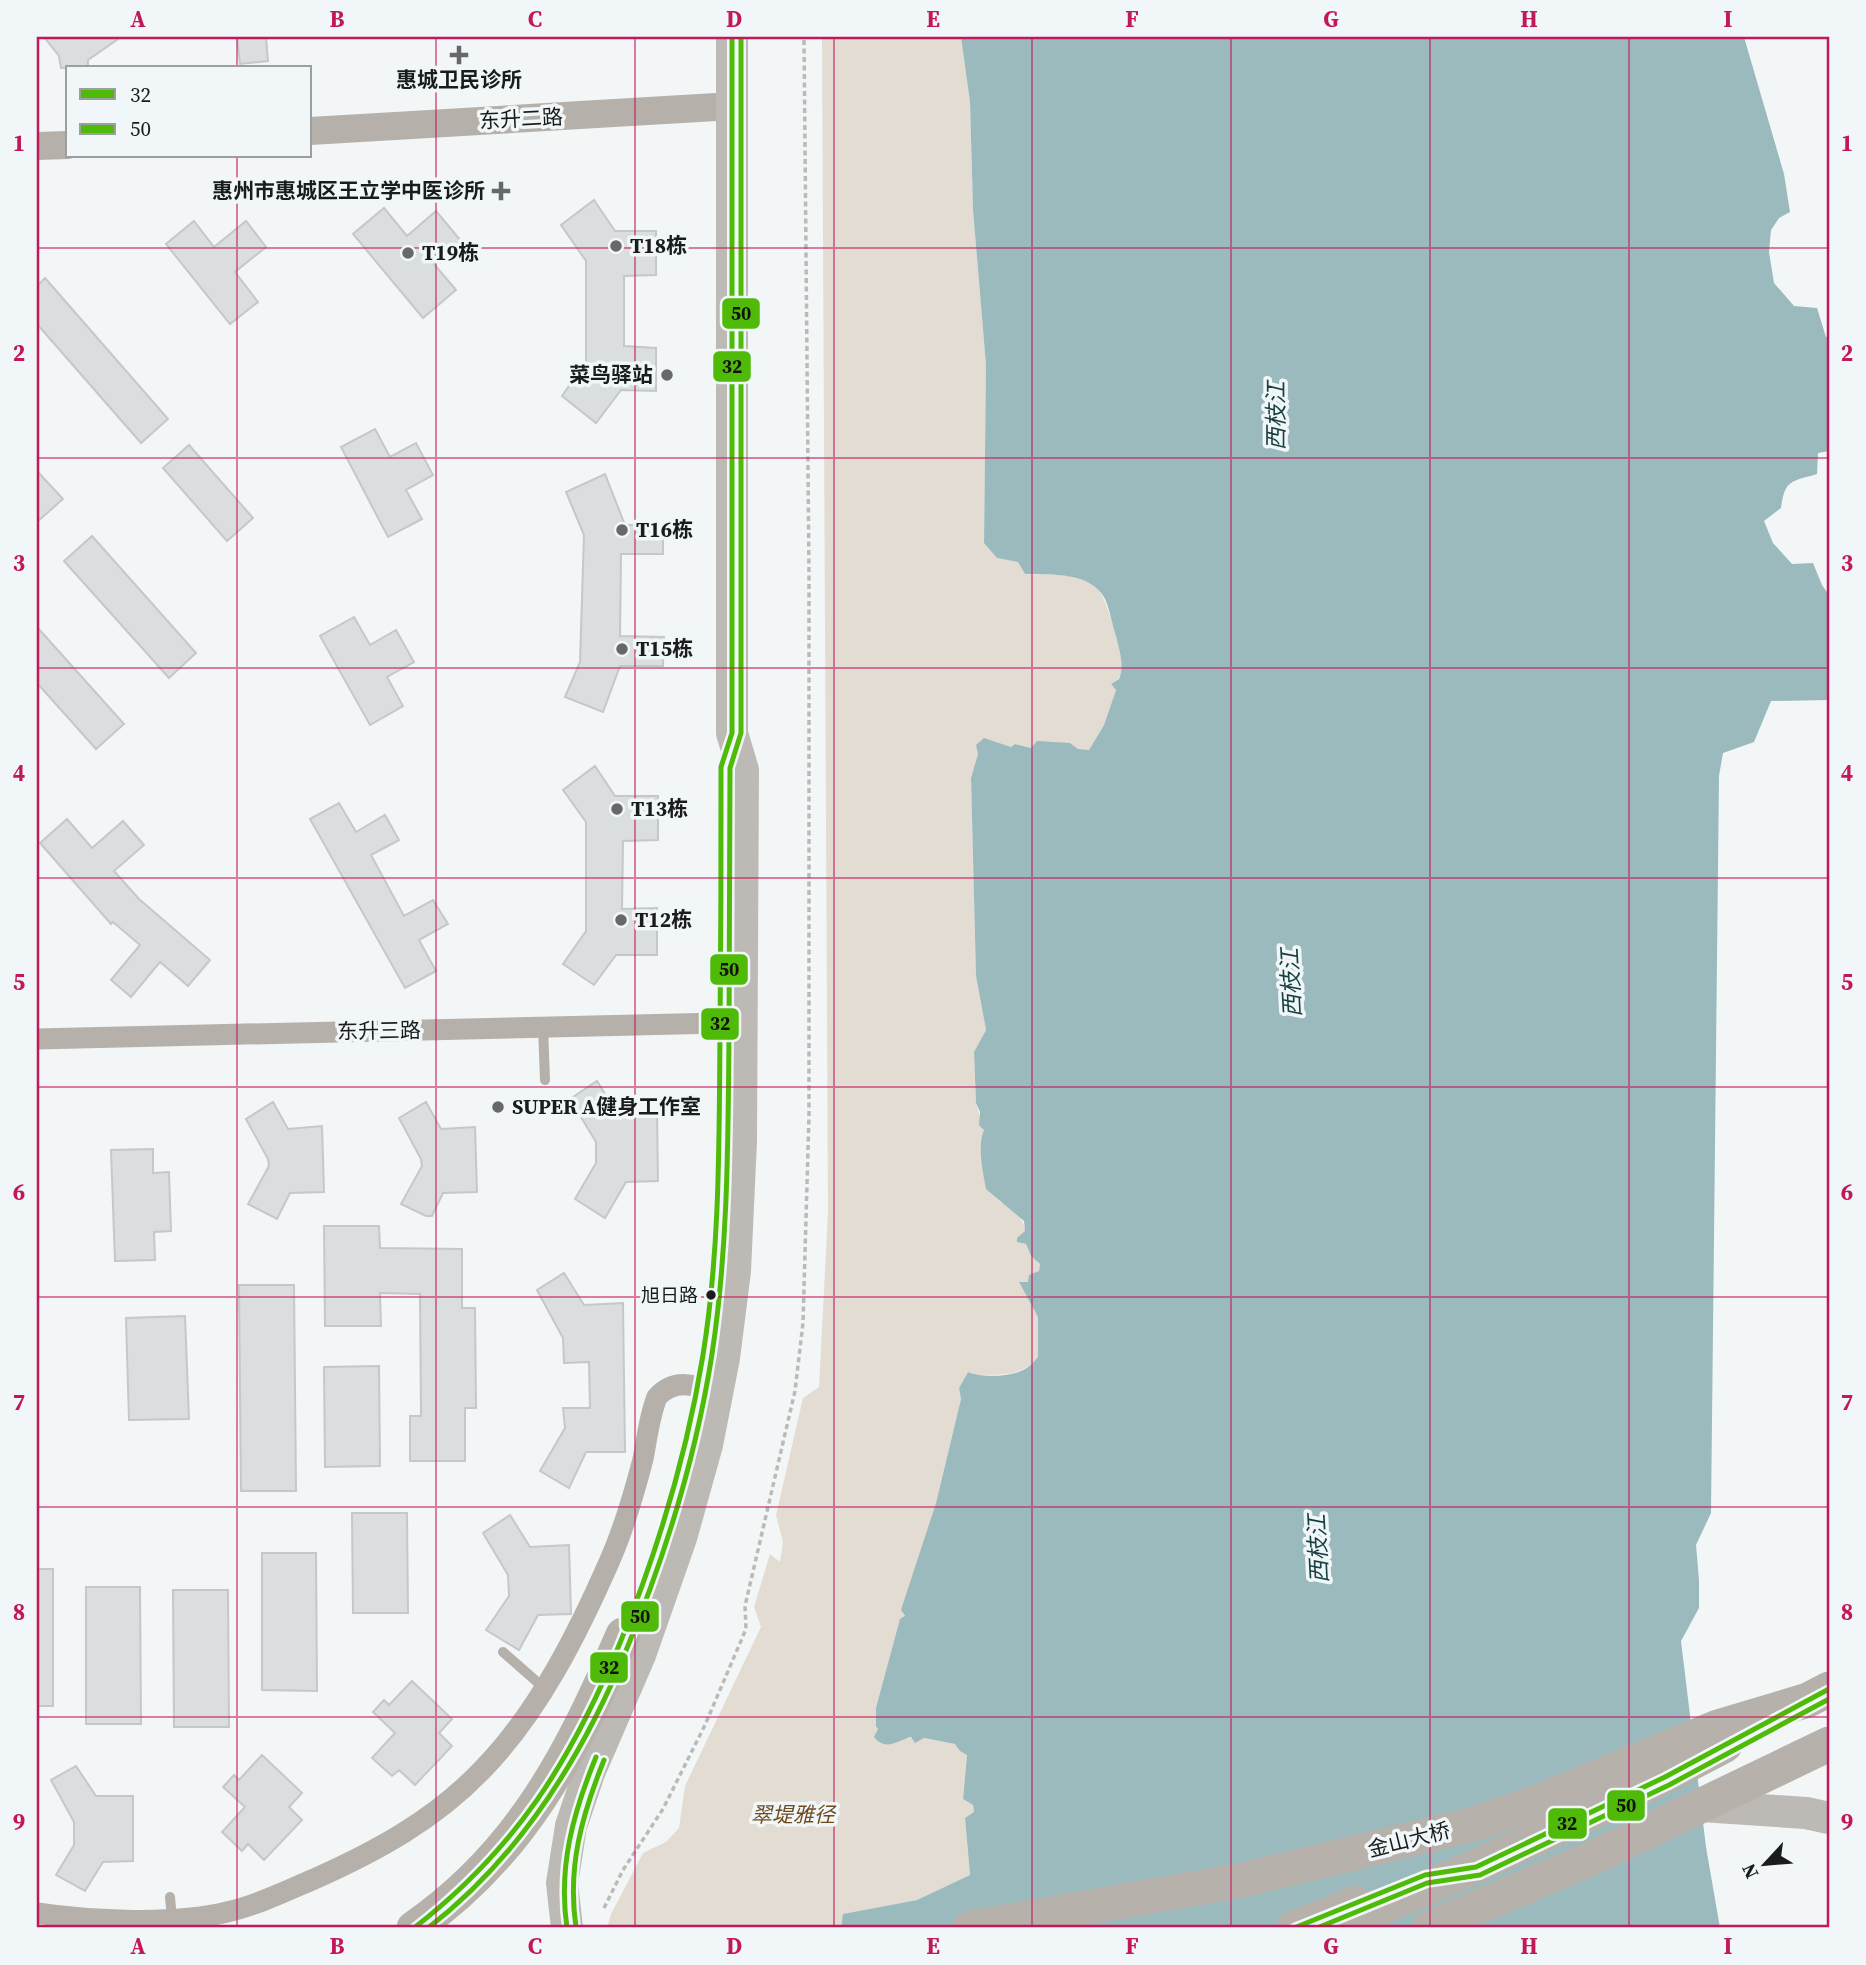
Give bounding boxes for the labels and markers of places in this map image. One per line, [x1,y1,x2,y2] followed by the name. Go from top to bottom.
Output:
[449,45,469,65] marker: 惠城卫民诊所
[396,65,522,94] place label: 惠城卫民诊所
[212,176,485,205] place label: 惠州市惠城区王立学中医诊所
[491,181,511,201] marker: 惠州市惠城区王立学中医诊所
[630,231,687,260] place label: T18栋
[422,238,479,267] place label: T19栋
[608,238,624,254] marker: T18栋
[400,245,416,261] marker: T19栋
[569,360,653,389] place label: 菜鸟驿站
[659,367,675,383] marker: 菜鸟驿站
[636,515,693,544] place label: T16栋
[614,522,630,538] marker: T16栋
[636,634,693,663] place label: T15栋
[614,641,630,657] marker: T15栋
[631,794,688,823] place label: T13栋
[609,801,625,817] marker: T13栋
[635,905,692,934] place label: T12栋
[613,912,629,928] marker: T12栋
[512,1092,701,1121] place label: SUPER A健身工作室
[490,1099,506,1115] marker: SUPER A健身工作室
[641,1282,698,1308] place label: 旭日路
[704,1288,718,1302] marker: 旭日路

